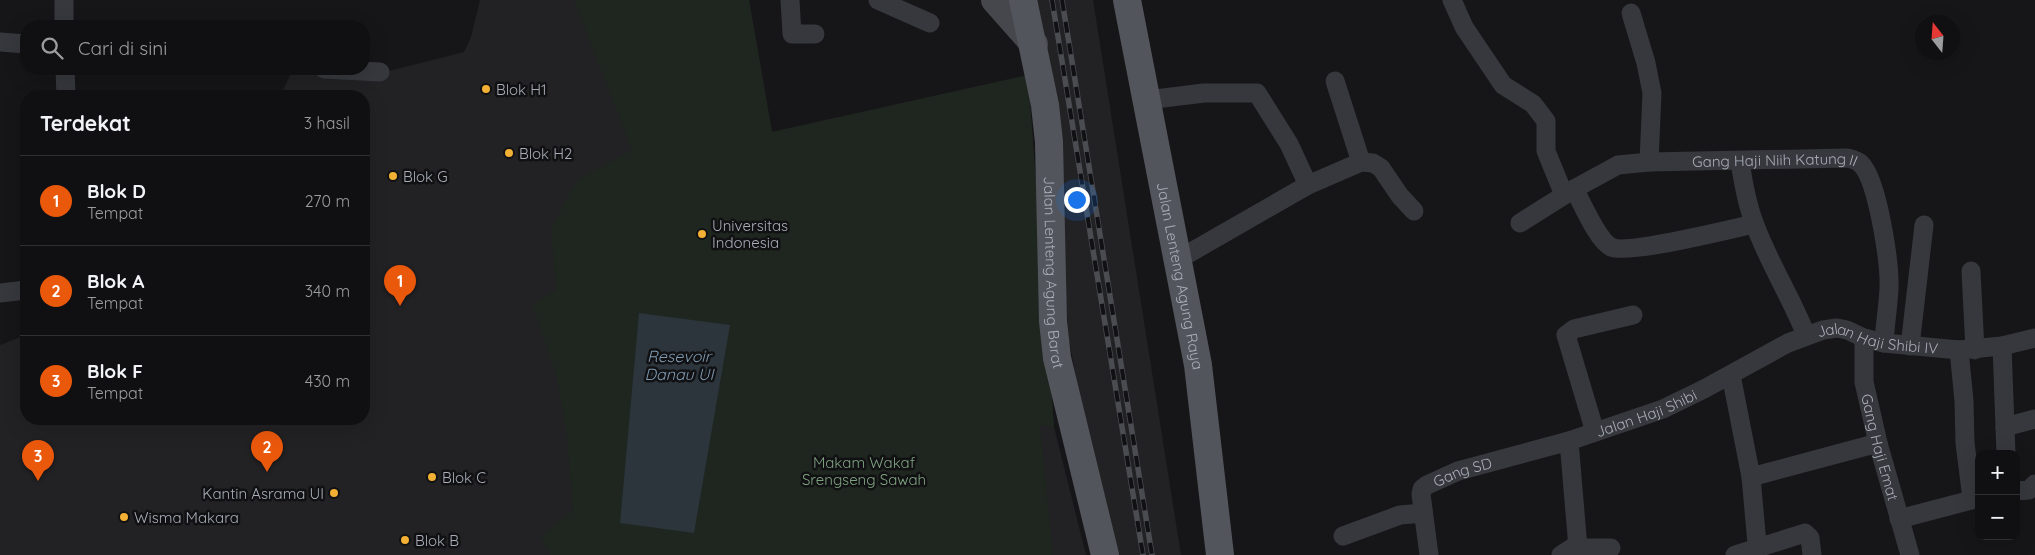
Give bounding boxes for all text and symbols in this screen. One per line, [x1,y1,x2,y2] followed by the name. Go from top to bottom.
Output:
[1915,15,1960,60] north arrow
[20,20,370,75] search box
[38,34,66,62] icon: search
[78,36,167,60] text: Cari di sini
[496,80,547,99] place label: Blok H1
[480,83,492,95] marker: Blok H1
[40,110,131,136] text: Terdekat
[304,113,350,133] text: 3 hasil
[519,144,572,163] place label: Blok H2
[503,147,515,159] marker: Blok H2
[1692,149,1861,171] street label: Gang Haji Niih Katung II
[403,167,448,186] place label: Blok G
[387,170,399,182] marker: Blok G
[1040,176,1069,370] street label: Jalan Lenteng Agung Barat
[87,179,146,203] text: Blok D
[1153,181,1208,371] street label: Jalan Lenteng Agung Raya
[1064,187,1090,213] your location
[53,191,59,211] text: 1
[305,191,350,211] text: 270 m
[87,203,143,223] text: Tempat
[712,216,788,252] place label: Universitas Indonesia
[696,228,708,240] marker: Universitas Indonesia
[384,265,416,306] pin: 1
[87,269,144,293] text: Blok A
[51,281,61,301] text: 2
[305,281,350,301] text: 340 m
[87,293,143,313] text: Tempat
[1814,319,1939,358] street label: Jalan Haji Shibi IV
[645,346,715,384] water label: Resevoir Danau UI
[87,359,143,383] text: Blok F
[52,371,60,391] text: 3
[305,371,350,391] text: 430 m
[87,383,143,403] text: Tempat
[1593,385,1700,441] street label: Jalan Haji Shibi
[1857,392,1903,503] street label: Gang Haji Emat
[251,431,283,472] pin: 2
[22,440,54,481] pin: 3
[1975,450,2020,540] map controls
[1975,450,2020,495] button: +
[802,453,926,489] park label: Makam Wakaf Srengseng Sawah
[1430,453,1494,491] street label: Gang SD
[442,468,486,487] place label: Blok C
[426,471,438,483] marker: Blok C
[202,484,324,503] place label: Kantin Asrama UI
[328,487,340,499] marker: Kantin Asrama UI
[1975,495,2020,540] button: −
[134,508,239,527] place label: Wisma Makara
[118,511,130,523] marker: Wisma Makara
[415,531,459,550] place label: Blok B
[399,534,411,546] marker: Blok B

